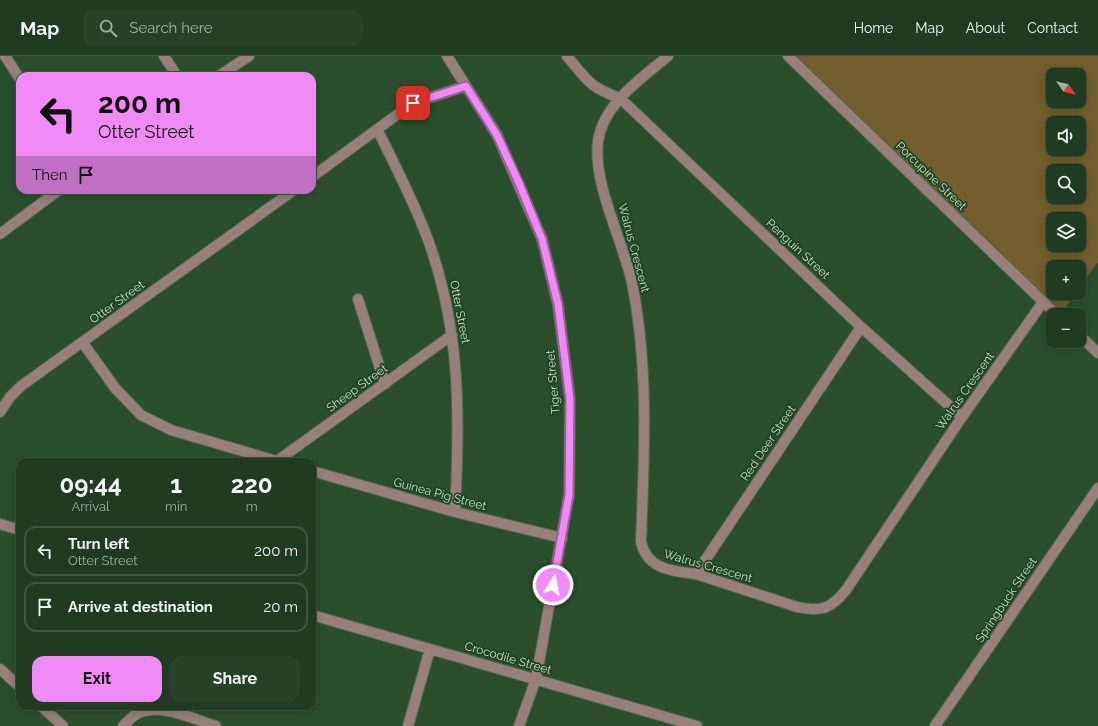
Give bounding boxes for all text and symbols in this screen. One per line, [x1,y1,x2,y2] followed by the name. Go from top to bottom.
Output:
[83,10,363,46] search box
[20,17,59,39] text: Map
[97,17,119,39] icon: search
[129,19,213,37] text: Search here
[854,20,893,36] text: Home
[915,20,944,36] text: Map
[966,20,1005,36] text: About
[1027,20,1078,36] text: Contact
[1046,68,1086,108] north arrow
[1046,68,1086,348] map controls
[396,86,430,120] pin
[98,87,181,120] text: 200 m
[32,88,84,140] icon: left
[402,92,424,114] icon: arrive
[1046,116,1086,156] button: sound
[98,121,194,142] text: Otter Street
[893,139,969,213] street label: Porcupine Street
[75,164,97,186] icon: arrive
[1046,164,1086,204] button: search
[32,166,67,184] text: Then
[615,202,653,294] street label: Walrus Crescent
[1046,212,1086,252] button: layers
[763,216,833,282] street label: Penguin Street
[1046,260,1086,300] button: +
[87,277,147,327] street label: Otter Street
[447,279,473,345] street label: Otter Street
[1046,308,1086,348] button: −
[543,349,563,415] street label: Tiger Street
[933,349,997,433] street label: Walrus Crescent
[324,361,390,415] street label: Sheep Street
[738,403,798,483] street label: Red Deer Street
[59,470,122,499] text: 09:44
[170,470,182,499] text: 1
[231,470,273,499] text: 220
[392,475,488,513] street label: Guinea Pig Street
[71,499,110,514] text: Arrival
[165,499,187,514] text: min
[246,499,258,514] text: m
[68,535,129,553] text: Turn left
[34,540,56,562] icon: left
[254,542,298,560] text: 200 m
[662,547,754,585] street label: Walrus Crescent
[68,553,138,568] text: Otter Street
[972,555,1040,645] street label: Springbuck Street
[532,564,574,606] position arrow
[34,596,56,618] icon: arrive
[68,598,213,616] text: Arrive at destination
[263,598,298,616] text: 20 m
[463,639,553,677] street label: Crocodile Street
[32,656,162,702] button: Exit
[170,656,300,702] button: Share

